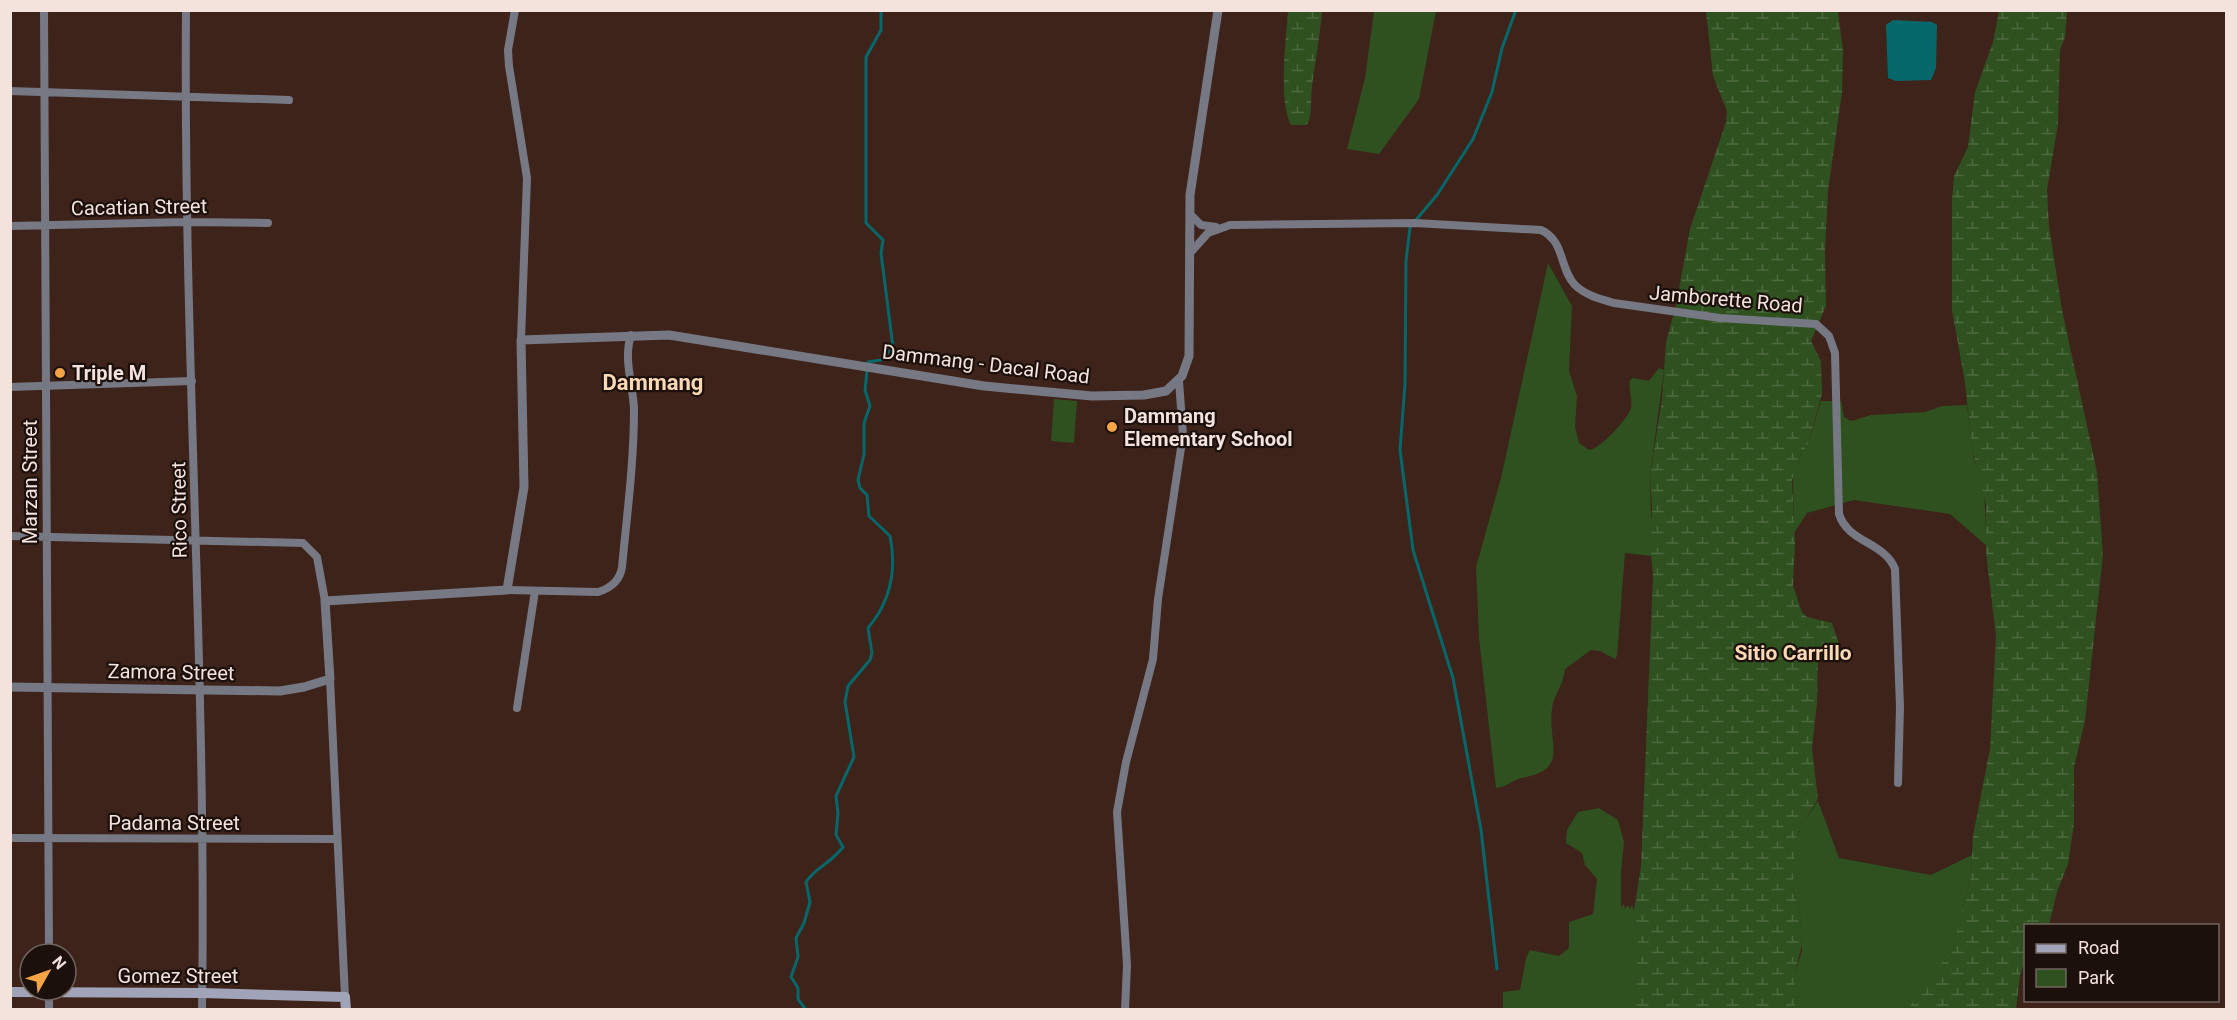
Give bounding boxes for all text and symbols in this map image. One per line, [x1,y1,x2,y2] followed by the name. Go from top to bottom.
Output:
[71,194,207,220] street label: Cacatian Street
[1648,280,1804,318] street label: Jamborette Road
[881,339,1091,389] street label: Dammang - Dacal Road
[72,361,146,385] place label: Triple M
[53,366,67,380] marker: Triple M
[603,370,703,395] district label: Dammang
[1124,404,1293,451] place label: Dammang Elementary School
[18,420,42,544] street label: Marzan Street
[1105,420,1119,434] marker: Dammang Elementary School
[166,461,192,559] street label: Rico Street
[1734,641,1852,665] district label: Sitio Carrillo
[107,659,235,685] street label: Zamora Street
[108,811,240,835] street label: Padama Street
[2024,924,2219,1002] legend
[2078,937,2119,958] text: Road
[18,942,78,1002] north arrow
[48,952,70,973] text: N
[118,964,238,988] street label: Gomez Street
[2078,967,2115,988] text: Park

